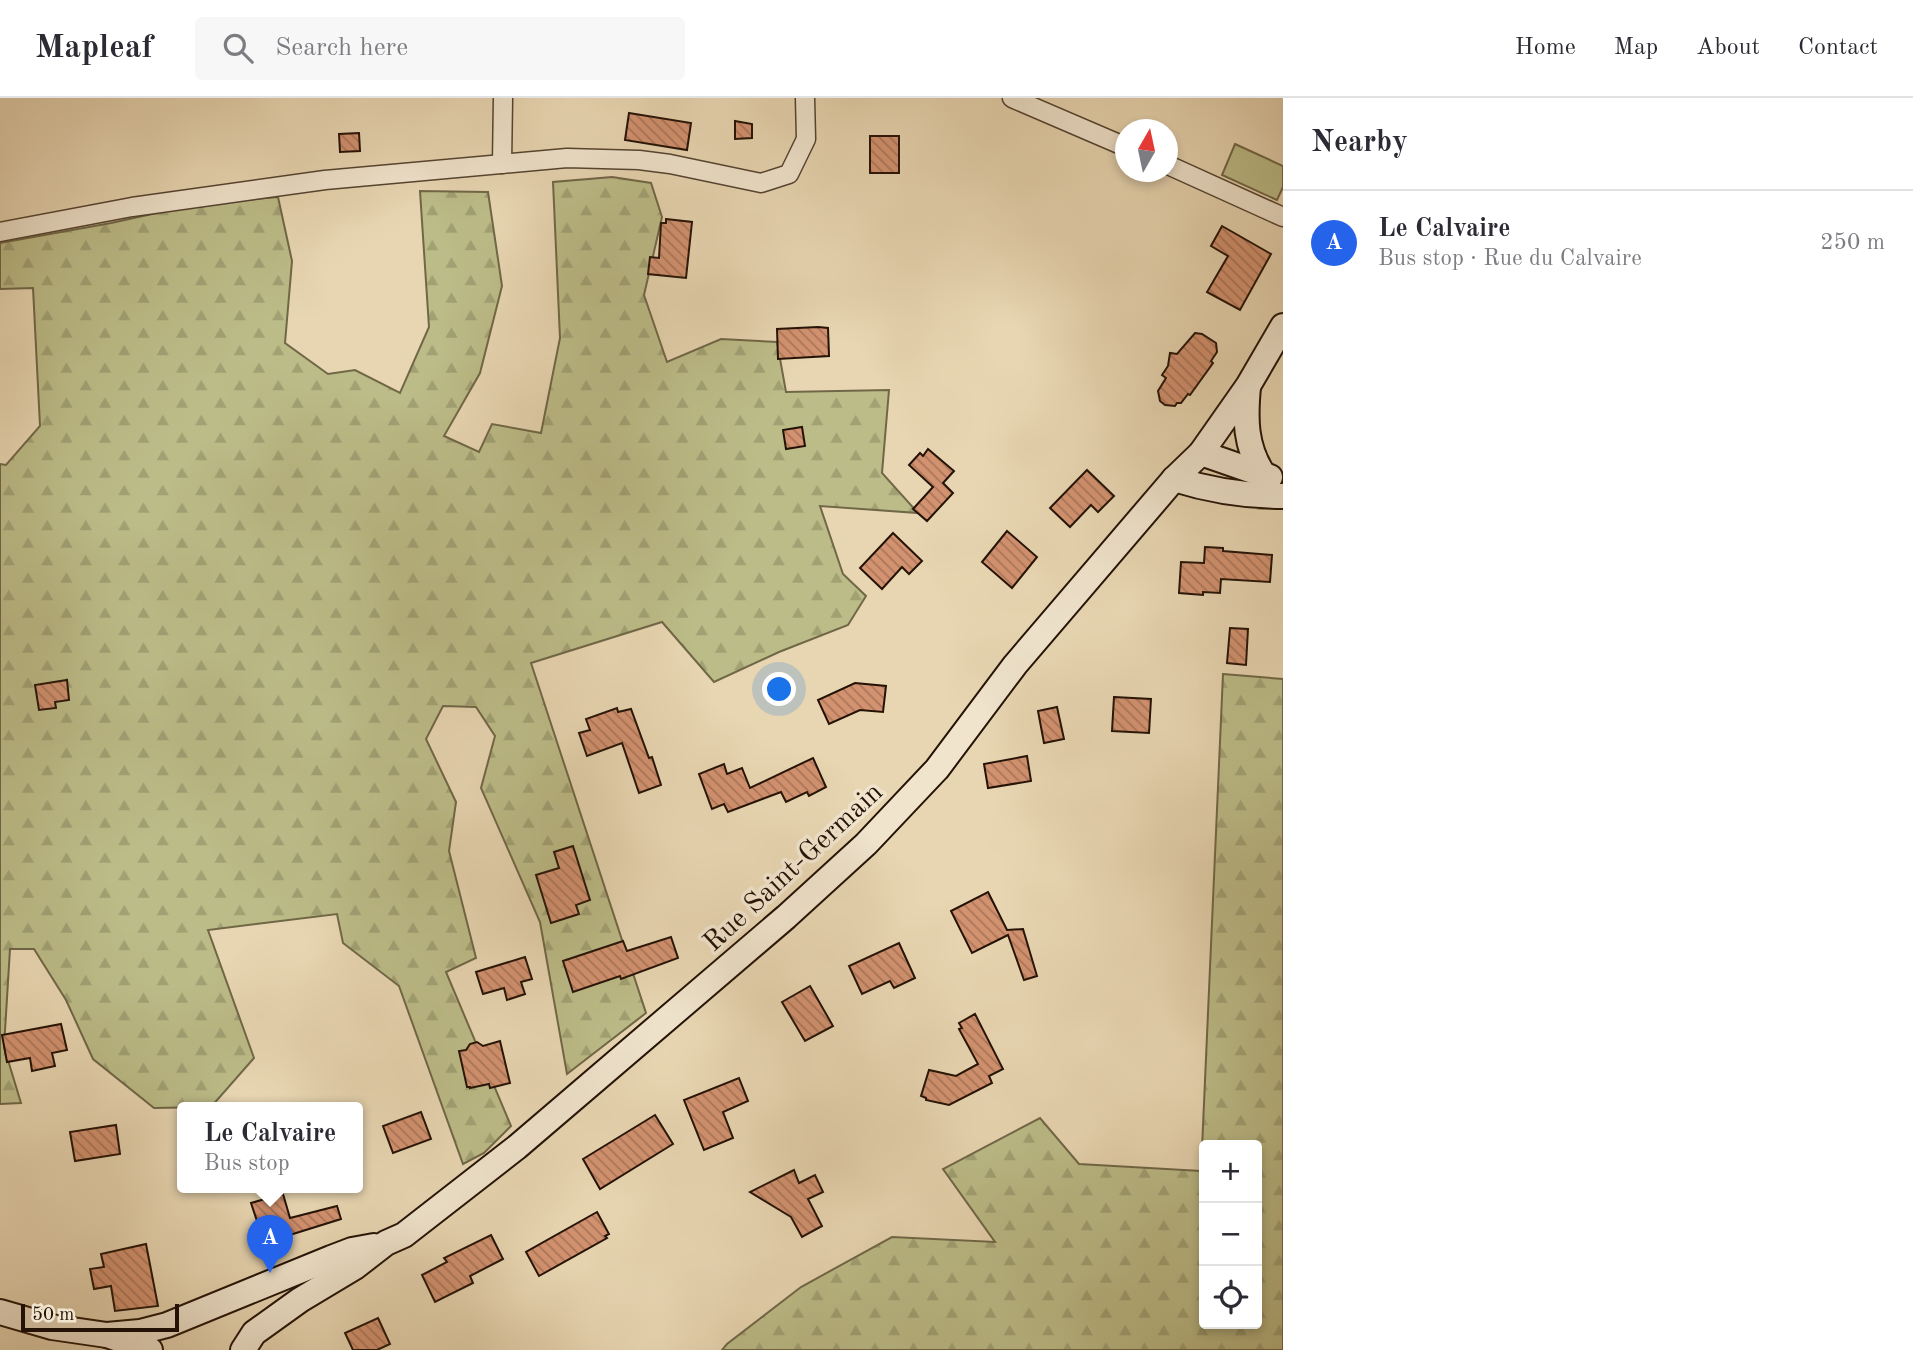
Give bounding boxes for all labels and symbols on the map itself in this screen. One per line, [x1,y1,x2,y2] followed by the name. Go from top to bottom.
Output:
[1115,119,1178,182] north arrow
[762,672,796,706] your location
[699,778,889,958] street label: Rue Saint-Germain
[247,1215,293,1273] pin: A
[21,1301,178,1333] scale bar

